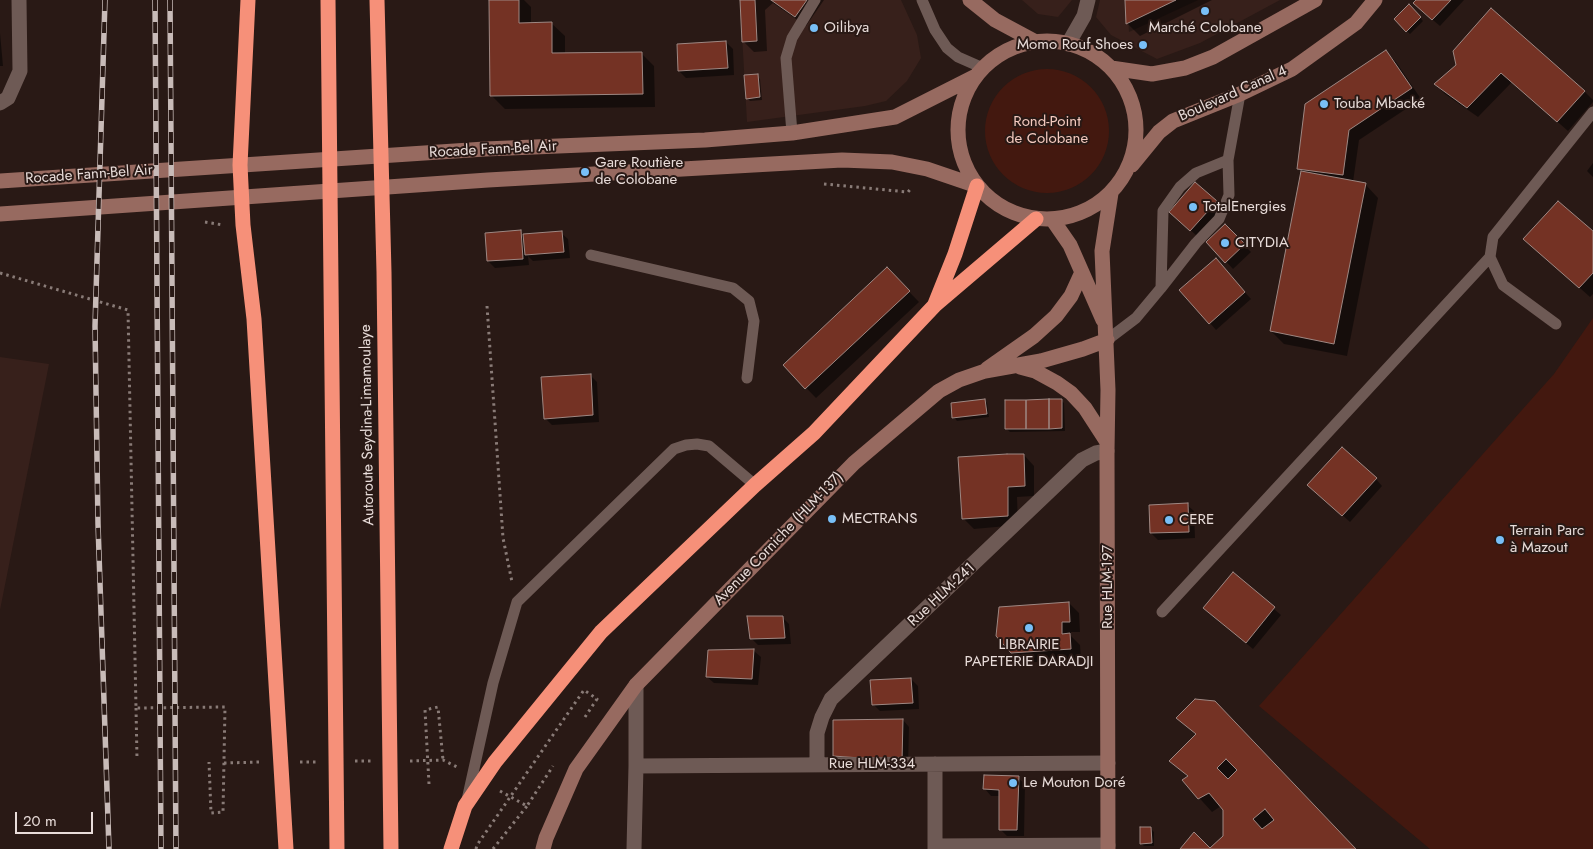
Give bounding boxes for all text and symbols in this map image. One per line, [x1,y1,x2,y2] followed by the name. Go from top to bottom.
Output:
[1199,5,1211,17] marker: Marché Colobane
[824,19,869,37] place label: Oilibya
[1148,19,1262,37] place label: Marché Colobane
[808,22,820,34] marker: Oilibya
[1017,36,1133,54] place label: Momo Rouf Shoes
[1137,39,1149,51] marker: Momo Rouf Shoes
[1176,62,1290,126] street label: Boulevard Canal 4
[1334,95,1425,113] place label: Touba Mbacké
[1318,98,1330,110] marker: Touba Mbacké
[1006,113,1088,148] park label: Rond-Point de Colobane
[429,138,557,162] street label: Rocade Fann-Bel Air
[595,154,683,189] place label: Gare Routière de Colobane
[25,162,153,188] street label: Rocade Fann-Bel Air
[579,166,591,178] marker: Gare Routière de Colobane
[1203,198,1286,216] place label: TotalEnergies
[1187,201,1199,213] marker: TotalEnergies
[1235,234,1289,252] place label: CITYDIA
[1219,237,1231,249] marker: CITYDIA
[357,324,379,526] street label: Autoroute Seydina-Limamoulaye
[711,469,847,609] street label: Avenue Corniche (HLM-137)
[842,510,917,528] place label: MECTRANS
[1179,511,1214,529] place label: CERE
[826,513,838,525] marker: MECTRANS
[1163,514,1175,526] marker: CERE
[1510,522,1584,557] place label: Terrain Parc à Mazout
[1494,534,1506,546] marker: Terrain Parc à Mazout
[1099,545,1117,629] street label: Rue HLM-197
[905,559,979,631] street label: Rue HLM-241
[1023,622,1035,634] marker: LIBRAIRIE PAPETERIE DARADJI
[964,636,1094,671] place label: LIBRAIRIE PAPETERIE DARADJI
[829,755,915,773] street label: Rue HLM-334
[1023,774,1125,792] place label: Le Mouton Doré
[1007,777,1019,789] marker: Le Mouton Doré
[18,802,95,834] scale bar
[23,810,57,832] text: 20 m

